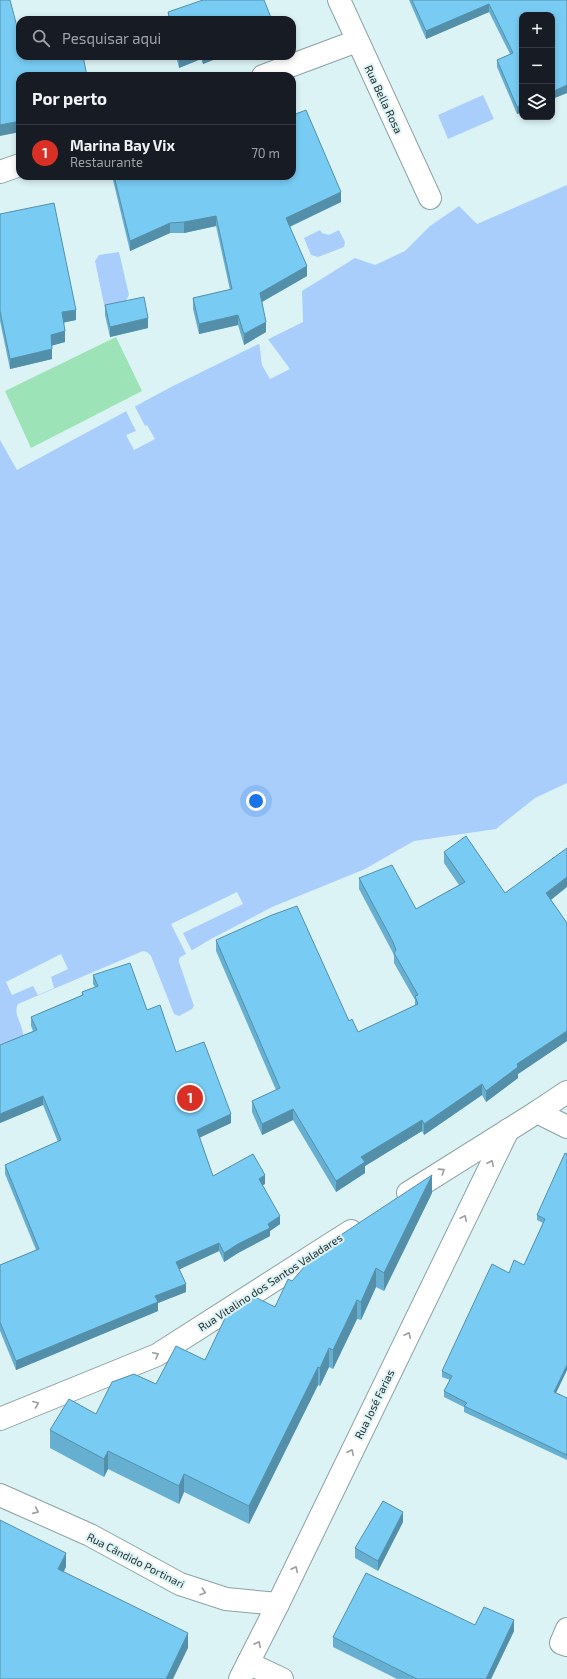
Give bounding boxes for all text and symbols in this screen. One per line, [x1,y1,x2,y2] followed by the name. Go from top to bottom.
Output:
[519,12,555,120] map controls
[519,12,555,48] button: +
[16,16,296,60] search box
[30,27,52,49] icon: search
[62,29,161,47] text: Pesquisar aqui
[519,48,555,84] button: −
[362,63,406,135] street label: Rua Bella Rosa
[519,84,555,120] button: layers
[32,88,107,108] text: Por perto
[70,136,175,154] text: Marina Bay Vix
[42,145,48,161] text: 1
[251,145,280,161] text: 70 m
[70,154,143,170] text: Restaurante
[246,791,266,811] your location
[177,1083,203,1113] pin: 1
[486,1160,494,1168] one-way arrow
[438,1169,445,1176] one-way arrow
[459,1214,467,1222] one-way arrow
[195,1230,345,1334] street label: Rua Vitalino dos Santos Valadares
[403,1332,411,1339] one-way arrow
[152,1352,159,1359] one-way arrow
[352,1367,397,1441] street label: Rua José Farias
[33,1401,40,1409] one-way arrow
[346,1449,354,1456] one-way arrow
[31,1506,39,1514] one-way arrow
[85,1530,187,1590] street label: Rua Cândido Portinari
[290,1566,298,1573] one-way arrow
[199,1587,206,1595] one-way arrow
[253,1641,261,1649] one-way arrow

